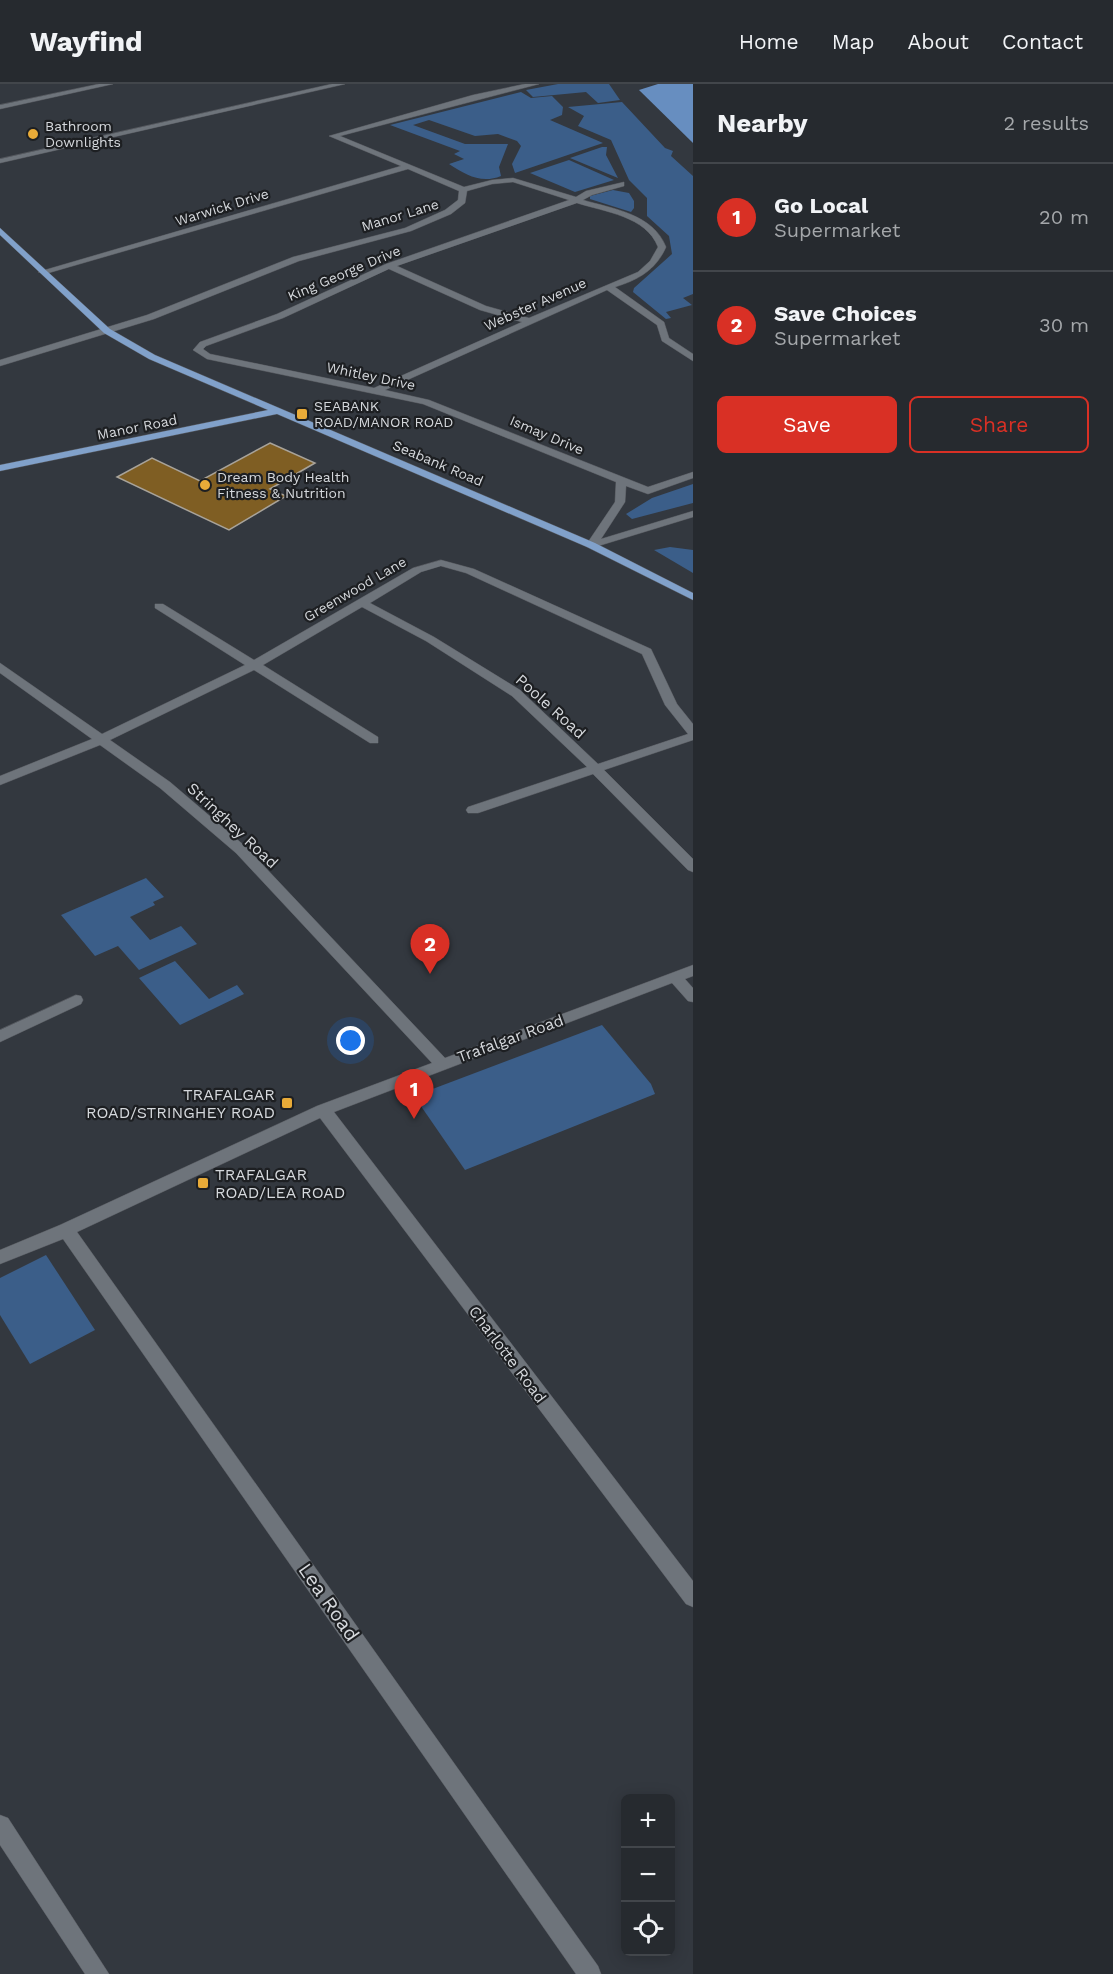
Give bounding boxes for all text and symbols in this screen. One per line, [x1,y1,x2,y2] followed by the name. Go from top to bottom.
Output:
[30,25,143,58] text: Wayfind
[739,29,799,54] text: Home
[832,29,875,54] text: Map
[908,29,969,54] text: About
[1002,29,1083,54] text: Contact
[717,108,808,138] text: Nearby
[1004,111,1089,135] text: 2 results
[45,118,121,150] place label: Bathroom Downlights
[26,127,40,141] marker: Bathroom Downlights
[173,185,271,229] street label: Warwick Drive
[774,193,868,218] text: Go Local
[359,196,441,234] street label: Manor Lane
[732,205,741,229] text: 1
[1039,205,1089,229] text: 20 m
[774,218,900,242] text: Supermarket
[285,242,403,304] street label: King George Drive
[481,274,589,334] street label: Webster Avenue
[774,301,917,326] text: Save Choices
[731,313,742,337] text: 2
[1039,313,1089,337] text: 30 m
[774,326,900,350] text: Supermarket
[325,359,417,393] street label: Whitley Drive
[717,396,897,453] button: Save
[909,396,1089,453] button: Share
[314,398,453,430] place label: SEABANK ROAD/MANOR ROAD
[295,407,309,421] marker: SEABANK ROAD/MANOR ROAD
[96,411,178,443] street label: Manor Road
[508,412,586,458] street label: Ismay Drive
[390,437,486,489] street label: Seabank Road
[217,469,349,501] place label: Dream Body Health Fitness & Nutrition
[198,478,212,492] marker: Dream Body Health Fitness & Nutrition
[301,553,409,625] street label: Greenwood Lane
[512,670,590,743] street label: Poole Road
[183,778,282,872] street label: Stringhey Road
[410,924,450,974] pin: 2
[454,1010,566,1067] street label: Trafalgar Road
[336,1026,365,1055] your location
[394,1070,434,1119] pin: 1
[86,1085,275,1122] place label: TRAFALGAR ROAD/STRINGHEY ROAD
[280,1096,294,1110] marker: TRAFALGAR ROAD/STRINGHEY ROAD
[215,1165,345,1202] place label: TRAFALGAR ROAD/LEA ROAD
[196,1176,210,1190] marker: TRAFALGAR ROAD/LEA ROAD
[465,1302,550,1407] street label: Charlotte Road
[293,1558,365,1646] street label: Lea Road
[621,1794,675,1956] map controls
[621,1794,675,1848] button: +
[621,1848,675,1902] button: −
[621,1902,675,1956] button: locate

